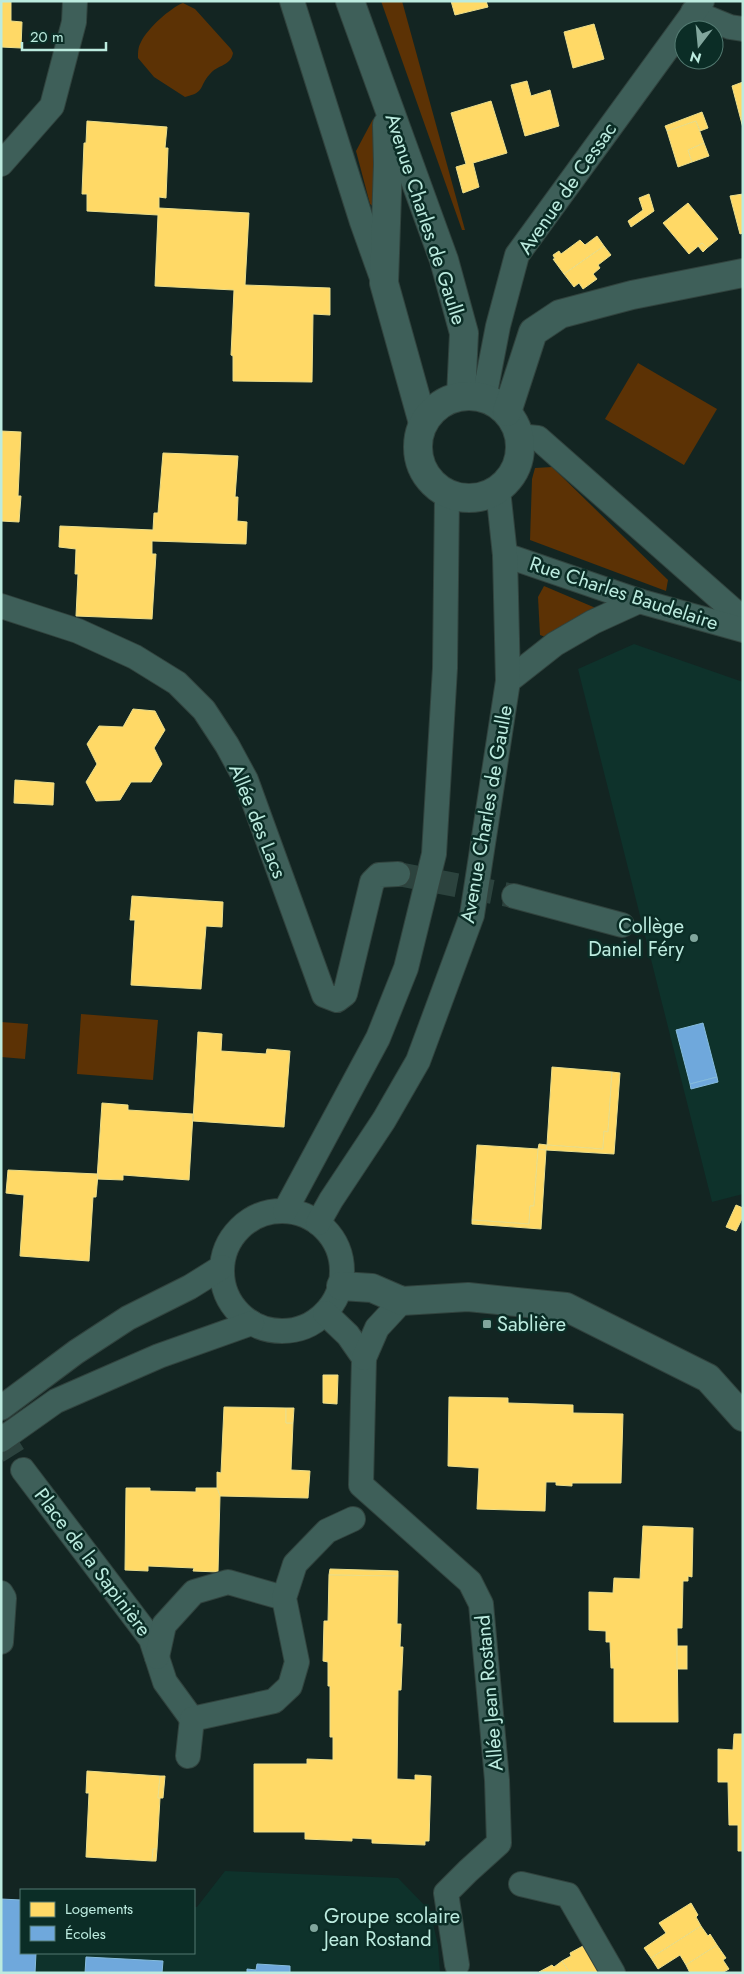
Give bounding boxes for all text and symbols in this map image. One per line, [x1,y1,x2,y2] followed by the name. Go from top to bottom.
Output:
[22,20,106,52] scale bar
[674,20,724,70] north arrow
[30,26,64,48] text: 20 m
[687,46,704,69] text: N
[378,110,473,329] street label: Avenue Charles de Gaulle
[511,116,624,260] street label: Avenue de Cessac
[526,549,722,638] street label: Rue Charles Baudelaire
[453,703,520,925] street label: Avenue Charles de Gaulle
[221,760,294,883] street label: Allée des Lacs
[588,912,684,964] place label: Collège Daniel Féry
[688,932,700,944] marker: Collège Daniel Féry
[497,1310,566,1339] place label: Sablière
[481,1318,493,1330] marker: Sablière
[27,1482,158,1643] street label: Place de la Sapinière
[468,1614,511,1772] street label: Allée Jean Rostand
[20,1889,195,1954] legend
[65,1898,133,1920] text: Logements
[321,1902,460,1954] place label: Groupe scolaire Jean Rostand
[308,1922,320,1934] marker: Groupe scolaire Jean Rostand
[65,1923,106,1945] text: Écoles

